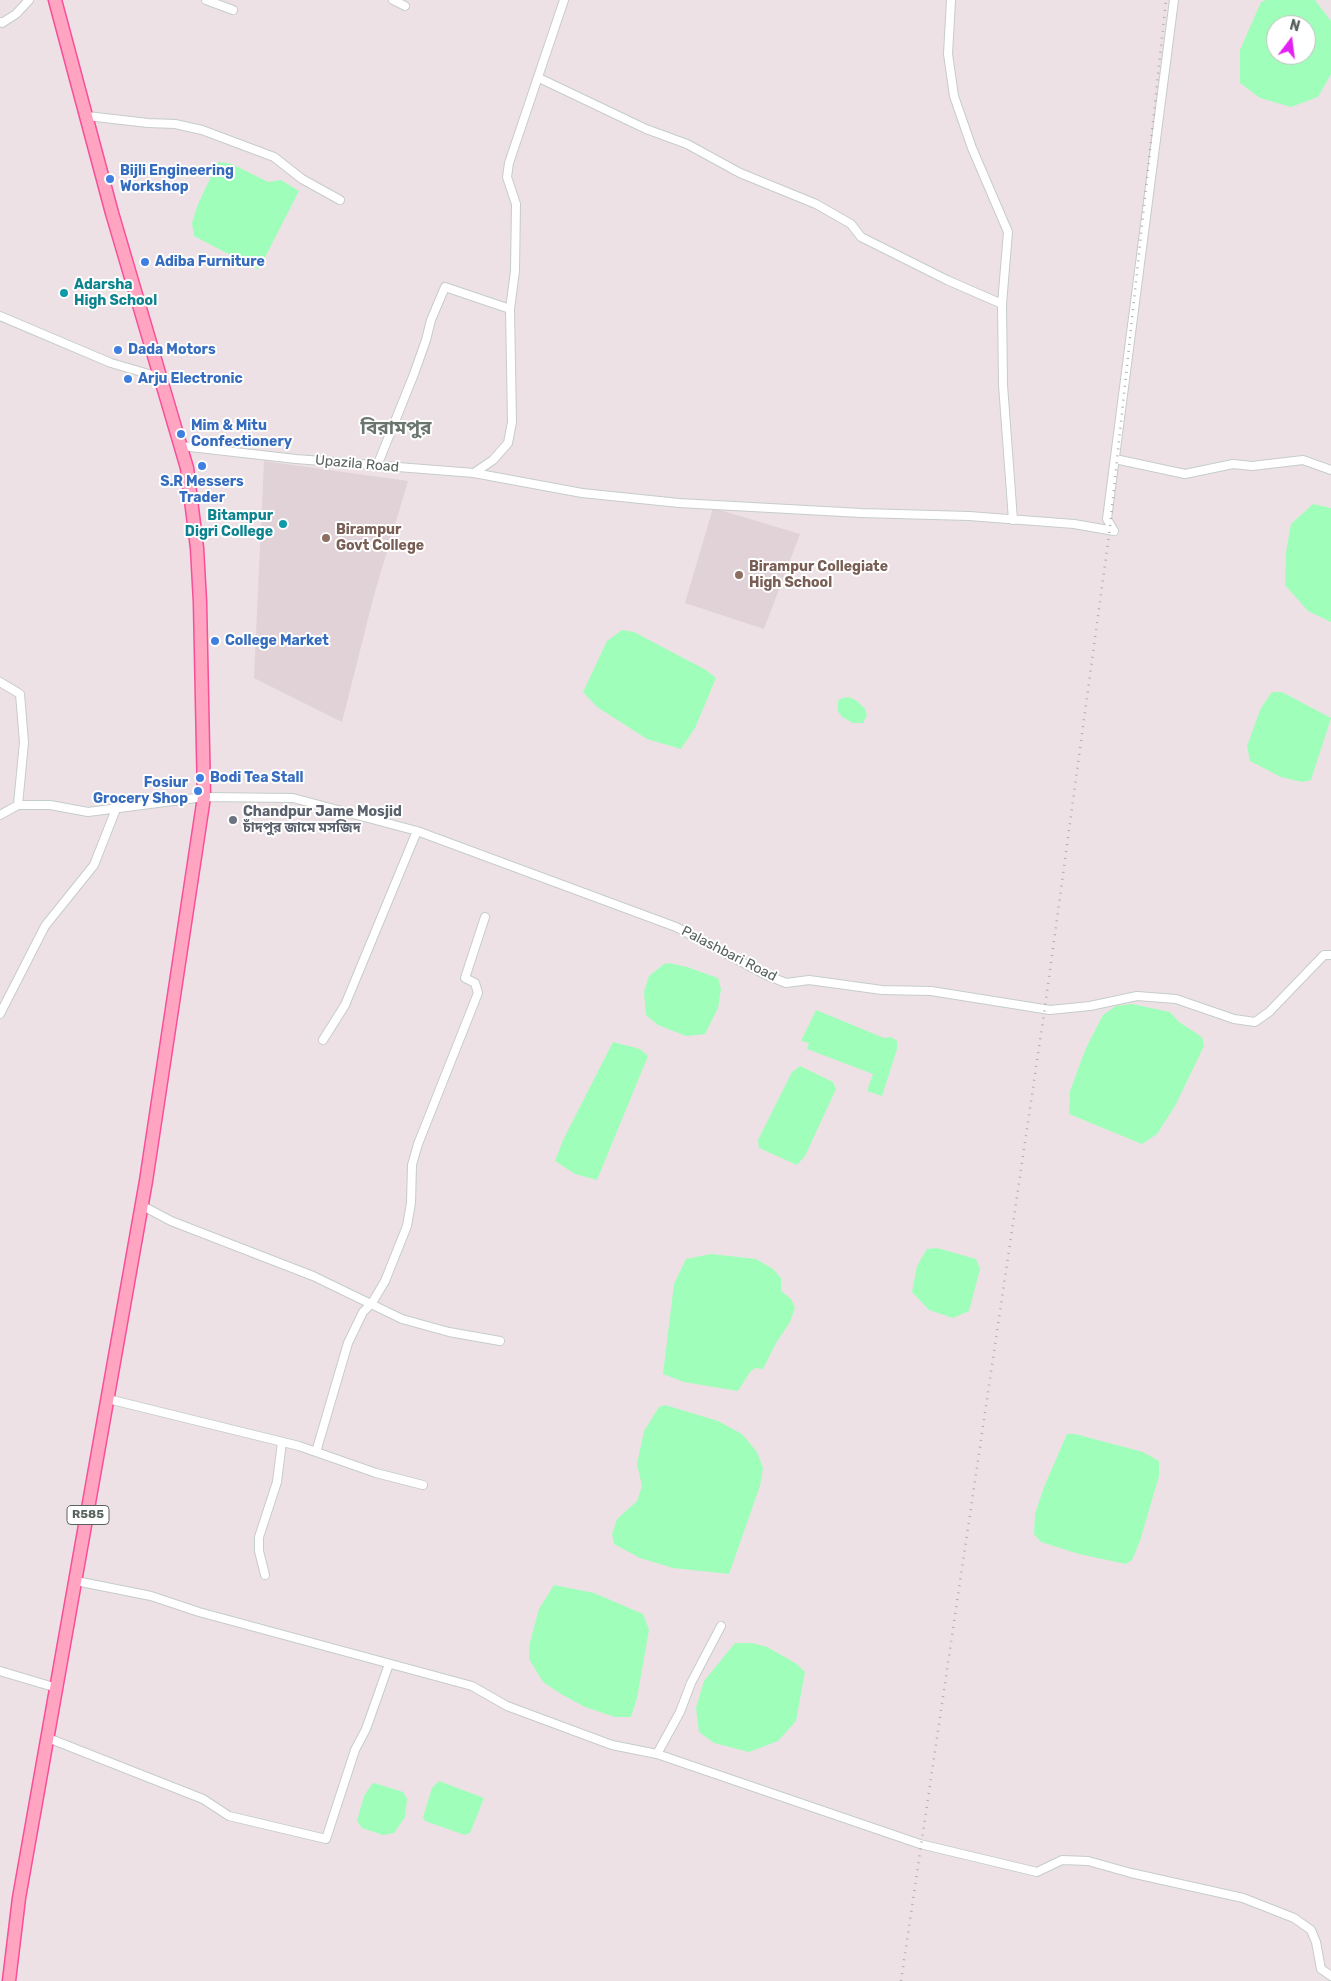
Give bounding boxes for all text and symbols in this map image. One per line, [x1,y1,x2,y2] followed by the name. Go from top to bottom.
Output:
[1266,15,1316,65] north arrow
[1288,16,1302,36] text: N
[120,163,234,196] place label: Bijli Engineering Workshop
[104,173,116,185] marker: Bijli Engineering Workshop
[155,254,265,270] place label: Adiba Furniture
[139,256,151,268] marker: Adiba Furniture
[74,277,157,310] place label: Adarsha High School
[58,287,70,299] marker: Adarsha High School
[128,342,216,358] place label: Dada Motors
[112,344,124,356] marker: Dada Motors
[138,371,243,387] place label: Arju Electronic
[122,373,134,385] marker: Arju Electronic
[191,418,292,451] place label: Mim & Mitu Confectionery
[361,418,431,440] district label: বিরামপুর
[175,428,187,440] marker: Mim & Mitu Confectionery
[314,452,400,476] street label: Upazila Road
[196,460,208,472] marker: S.R Messers Trader
[160,474,244,507] place label: S.R Messers Trader
[185,508,273,540] place label: Bitampur Digri College
[277,518,289,530] marker: Bitampur Digri College
[336,522,424,554] place label: Birampur Govt College
[320,532,332,544] marker: Birampur Govt College
[749,559,888,592] place label: Birampur Collegiate High School
[733,569,745,581] marker: Birampur Collegiate High School
[225,633,329,649] place label: College Market
[209,635,221,647] marker: College Market
[210,770,303,786] place label: Bodi Tea Stall
[194,772,206,784] marker: Bodi Tea Stall
[93,775,188,808] place label: Fosiur Grocery Shop
[192,785,204,797] marker: Fosiur Grocery Shop
[243,804,402,836] place label: Chandpur Jame Mosjid চাঁদপুর জামে মসজিদ
[227,814,239,826] marker: Chandpur Jame Mosjid চাঁদপুর জামে মসজিদ
[679,923,779,985] street label: Palashbari Road
[67,1506,109,1524] road number: R585

